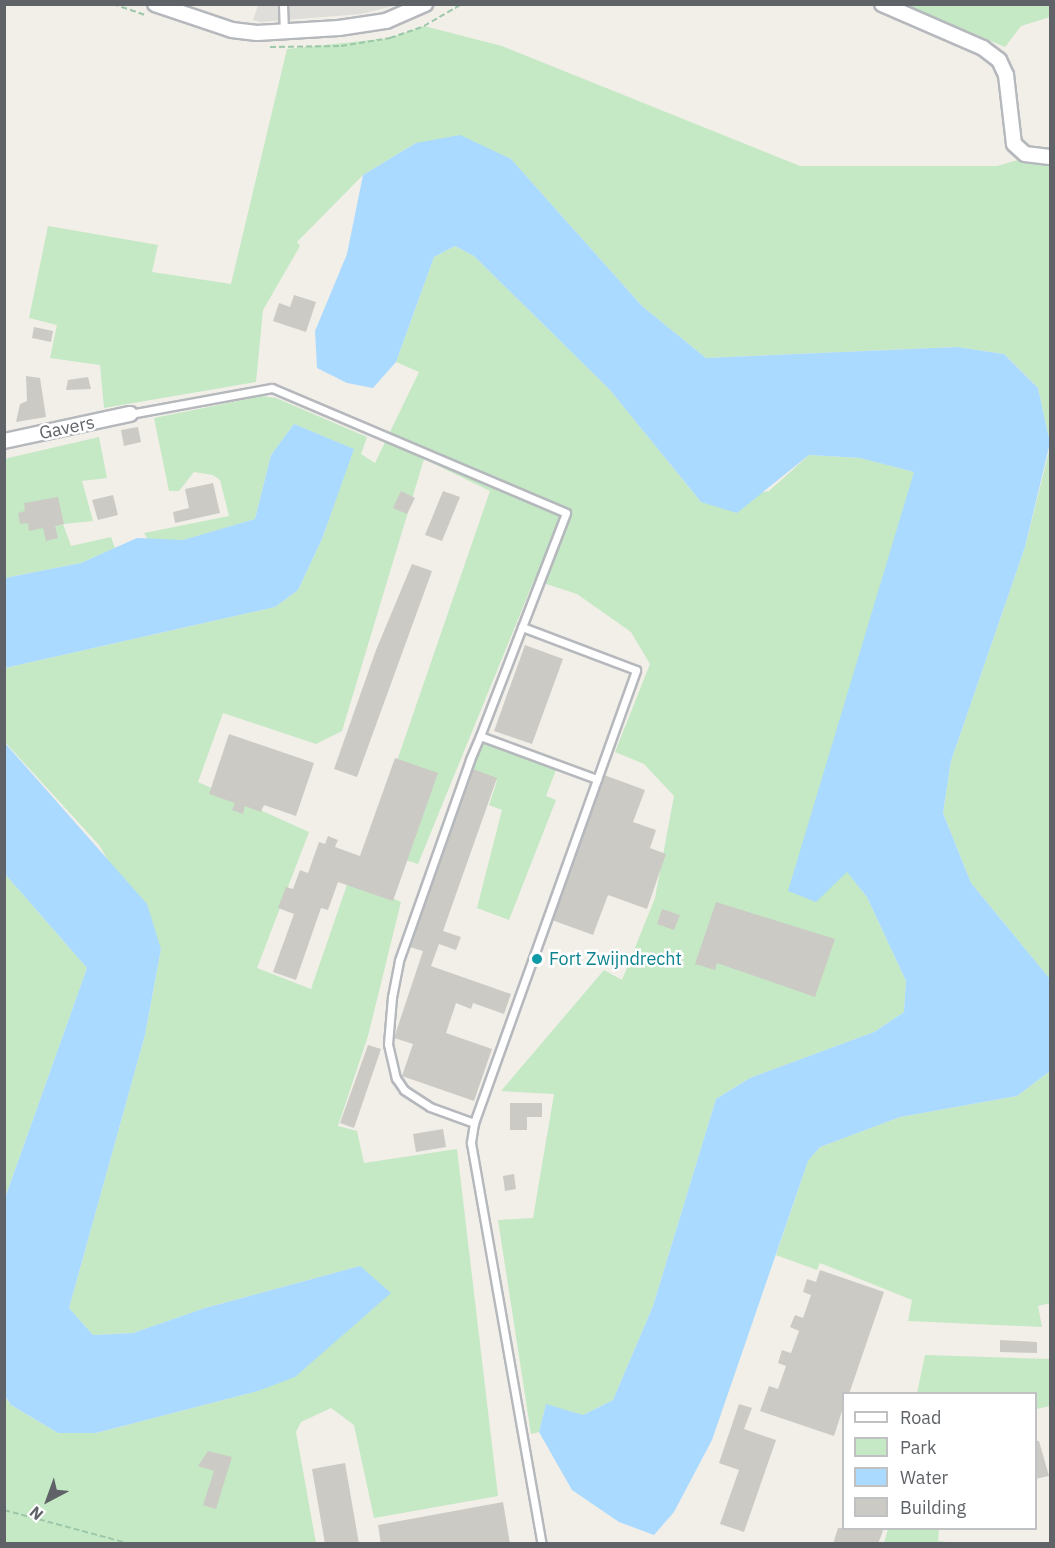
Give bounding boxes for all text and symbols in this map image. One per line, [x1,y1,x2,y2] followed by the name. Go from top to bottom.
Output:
[37,412,97,444] street label: Gavers
[549,948,682,970] place label: Fort Zwijndrecht
[530,952,544,966] marker: Fort Zwijndrecht
[842,1392,1037,1530] legend
[900,1406,941,1429] text: Road
[900,1436,936,1459] text: Park
[900,1466,948,1489] text: Water
[18,1470,78,1530] north arrow
[900,1496,966,1519] text: Building
[25,1502,47,1525] text: N

